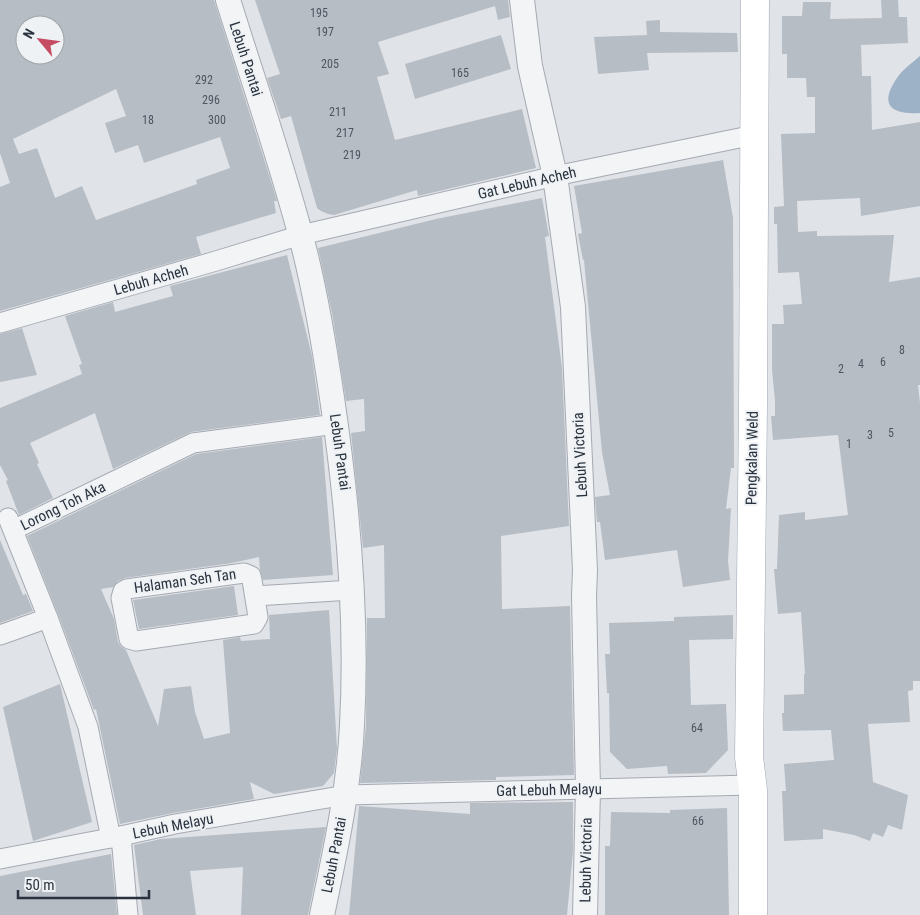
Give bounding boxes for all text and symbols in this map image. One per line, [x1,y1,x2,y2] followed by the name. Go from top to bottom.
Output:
[310,6,328,20] house number: 195
[15,15,65,65] north arrow
[226,19,266,99] street label: Lebuh Pantai
[316,25,334,39] house number: 197
[20,26,38,41] text: N
[321,57,339,71] house number: 205
[451,66,469,80] house number: 165
[195,73,213,87] house number: 292
[202,93,220,107] house number: 296
[329,105,347,119] house number: 211
[142,113,154,127] house number: 18
[208,113,226,127] house number: 300
[336,126,354,140] house number: 217
[343,148,361,162] house number: 219
[476,163,578,203] street label: Gat Lebuh Acheh
[112,261,190,299] street label: Lebuh Acheh
[899,343,905,357] house number: 8
[880,355,886,369] house number: 6
[858,357,864,371] house number: 4
[838,362,844,376] house number: 2
[742,411,762,505] street label: Pengkalan Weld
[326,412,354,492] street label: Lebuh Pantai
[569,412,591,498] street label: Lebuh Victoria
[888,426,894,440] house number: 5
[867,428,873,442] house number: 3
[846,437,852,451] house number: 1
[18,478,108,534] street label: Lorong Toh Aka
[133,565,237,597] street label: Halaman Seh Tan
[691,721,703,735] house number: 64
[496,780,602,800] street label: Gat Lebuh Melayu
[131,809,215,843] street label: Lebuh Melayu
[692,814,704,828] house number: 66
[318,815,350,895] street label: Lebuh Pantai
[576,817,596,903] street label: Lebuh Victoria
[18,868,149,900] scale bar
[25,876,55,894] text: 50 m

